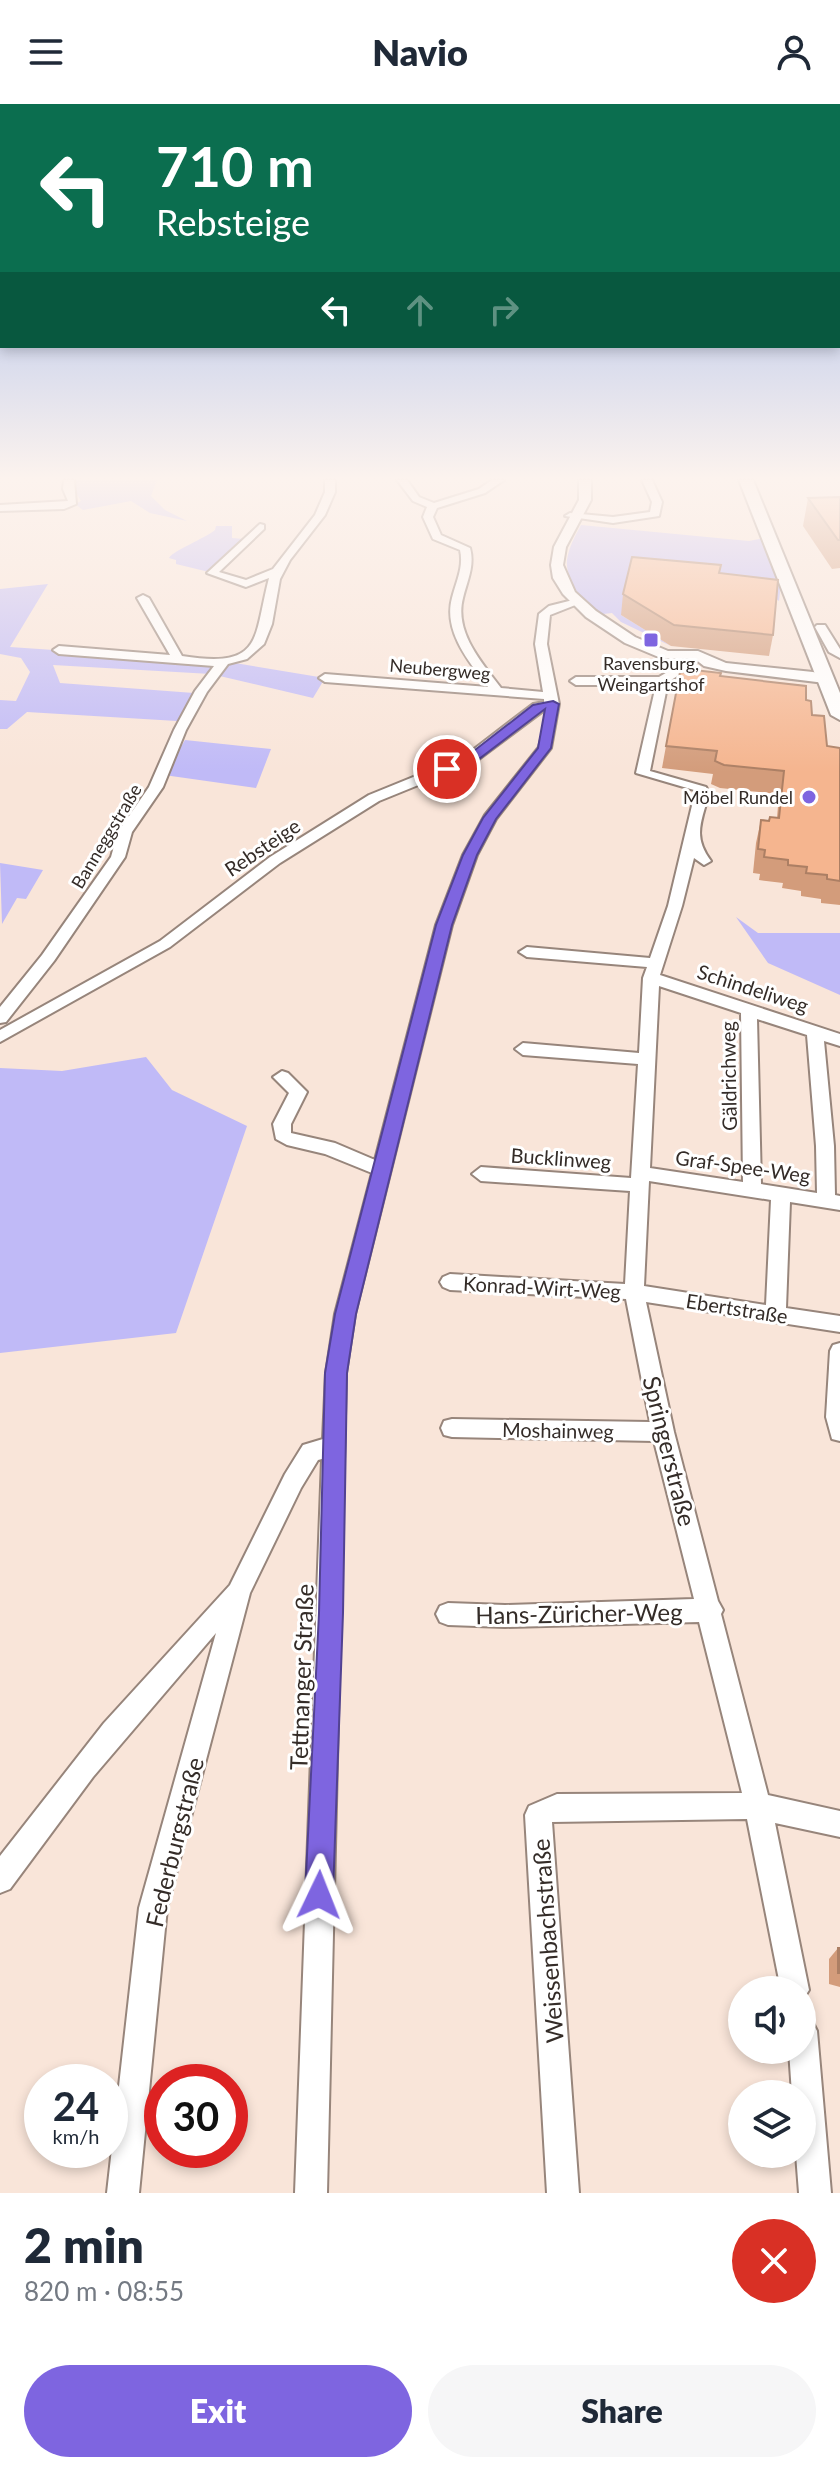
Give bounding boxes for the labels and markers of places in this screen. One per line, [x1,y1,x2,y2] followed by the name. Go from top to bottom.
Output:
[642,631,660,649] marker: Ravensburg, Weingartshof
[598,652,705,695] place label: Ravensburg, Weingartshof
[413,735,481,803] pin
[683,786,793,808] place label: Möbel Rundel
[800,788,818,806] marker: Möbel Rundel

